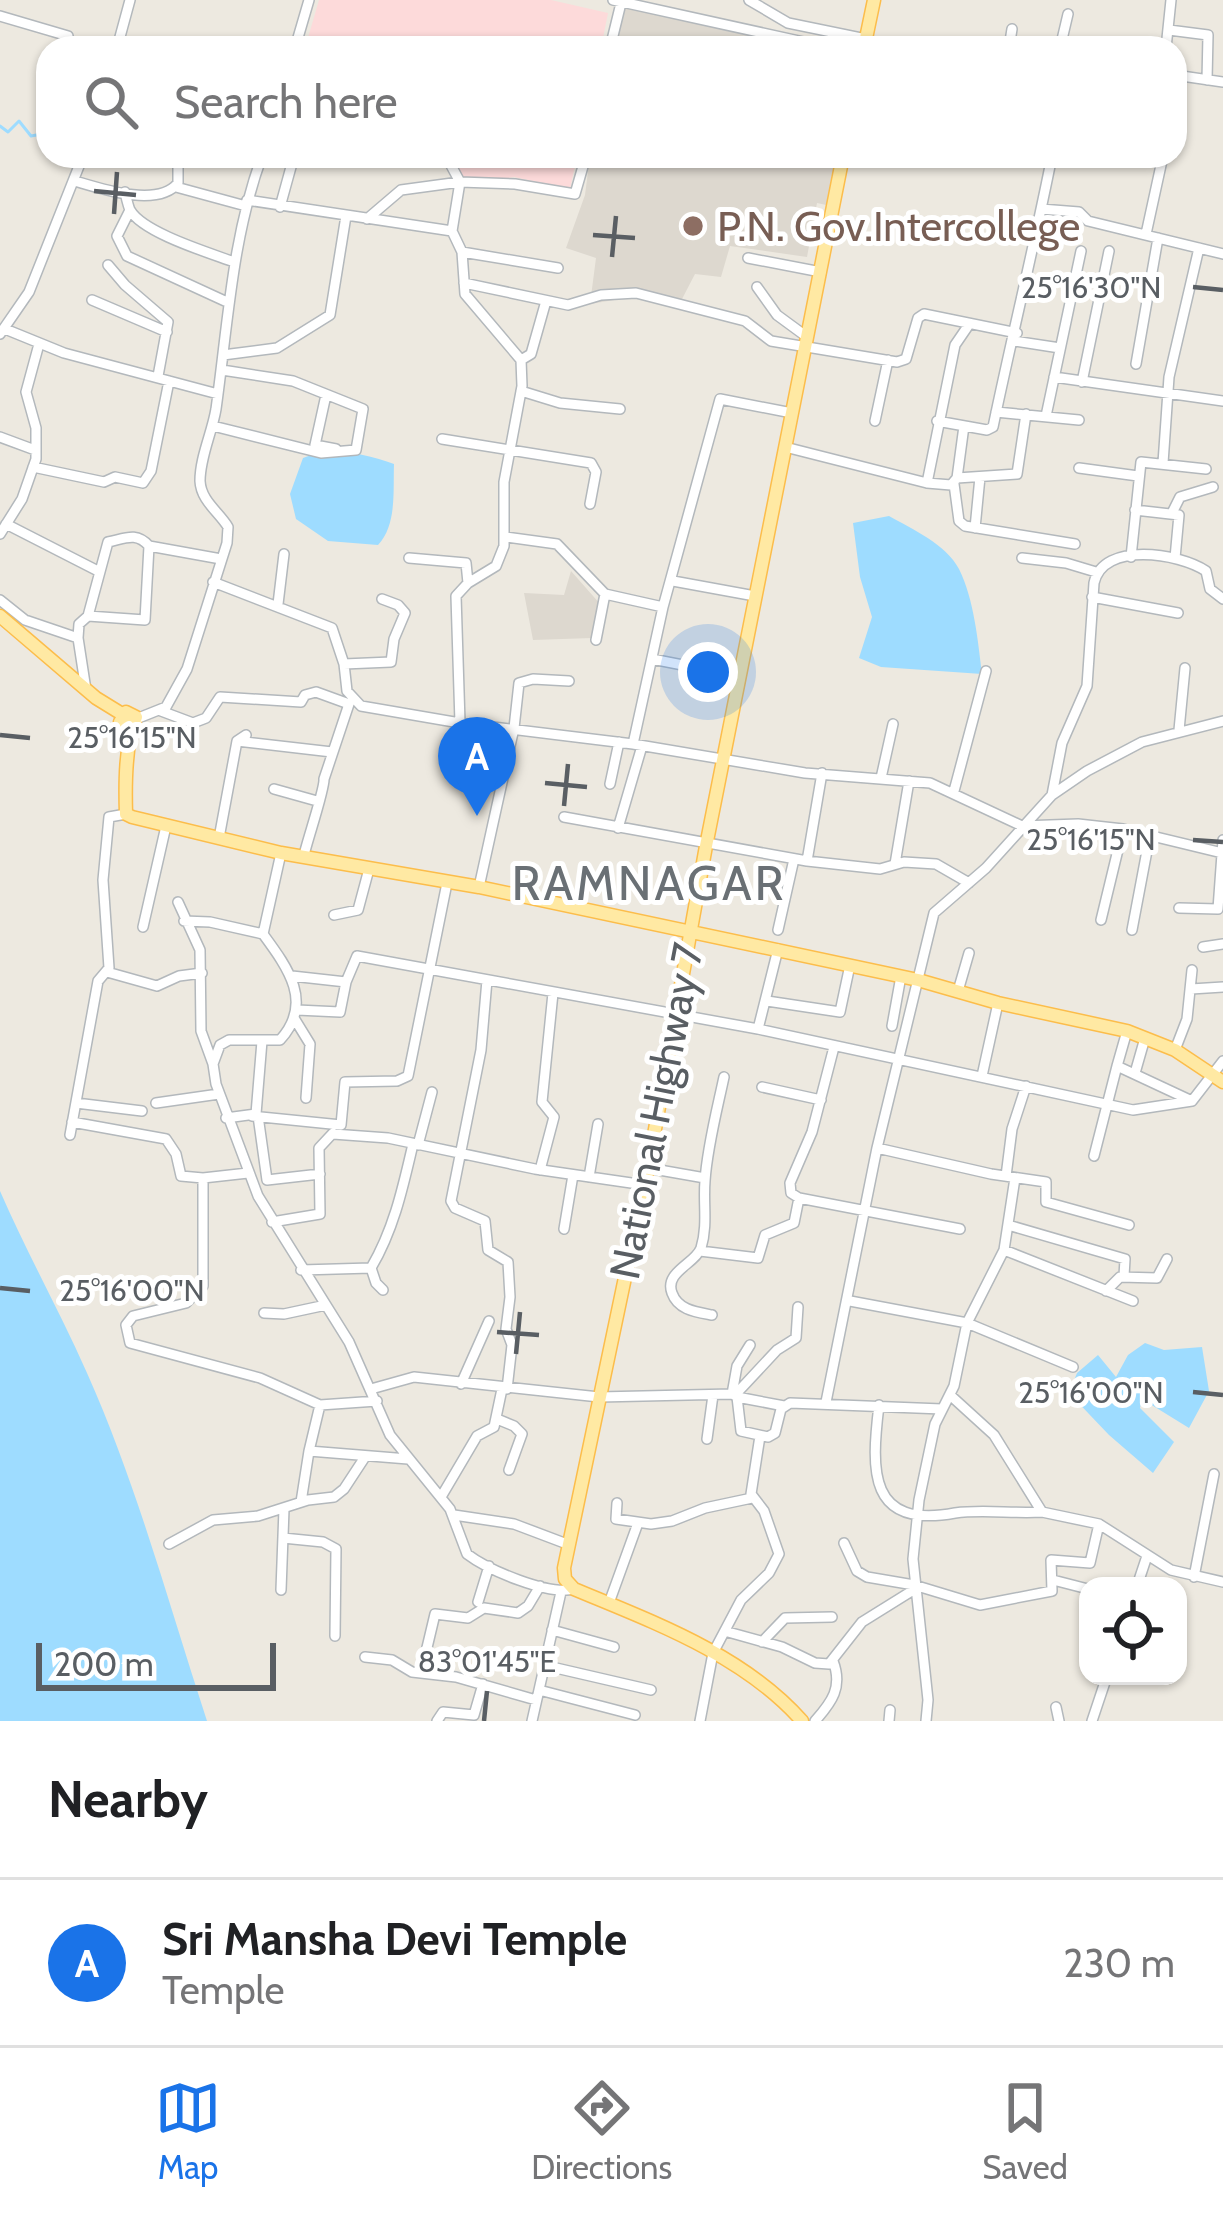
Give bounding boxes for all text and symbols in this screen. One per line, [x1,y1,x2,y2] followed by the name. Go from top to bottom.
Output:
[36,36,1187,168] search box
[78,69,144,135] icon: search
[174,75,398,129] text: Search here
[717,200,1080,252] place label: P.N. Gov.Intercollege
[680,213,706,239] marker: P.N. Gov.Intercollege
[1021,269,1161,306] text: 25°16'30"N
[678,642,738,702] your location
[438,717,516,816] pin: A
[67,719,197,756] text: 25°16'15"N
[1026,821,1156,858] text: 25°16'15"N
[512,854,786,912] district label: RAMNAGAR
[598,939,714,1283] street label: National Highway 7
[59,1272,205,1309] text: 25°16'00"N
[1018,1374,1164,1411] text: 25°16'00"N
[1079,1577,1187,1685] map controls
[1079,1577,1187,1685] button: locate
[36,1637,276,1690] scale bar
[418,1643,556,1680] text: 83°01'45"E
[54,1644,154,1684] text: 200 m
[48,1768,208,1830] text: Nearby
[162,1912,627,1966] text: Sri Mansha Devi Temple
[75,1939,99,1987] text: A
[1063,1939,1175,1987] text: 230 m
[162,1966,285,2014] text: Temple
[155,2075,221,2187] tab: Map
[531,2075,672,2187] tab: Directions
[982,2075,1068,2187] tab: Saved

